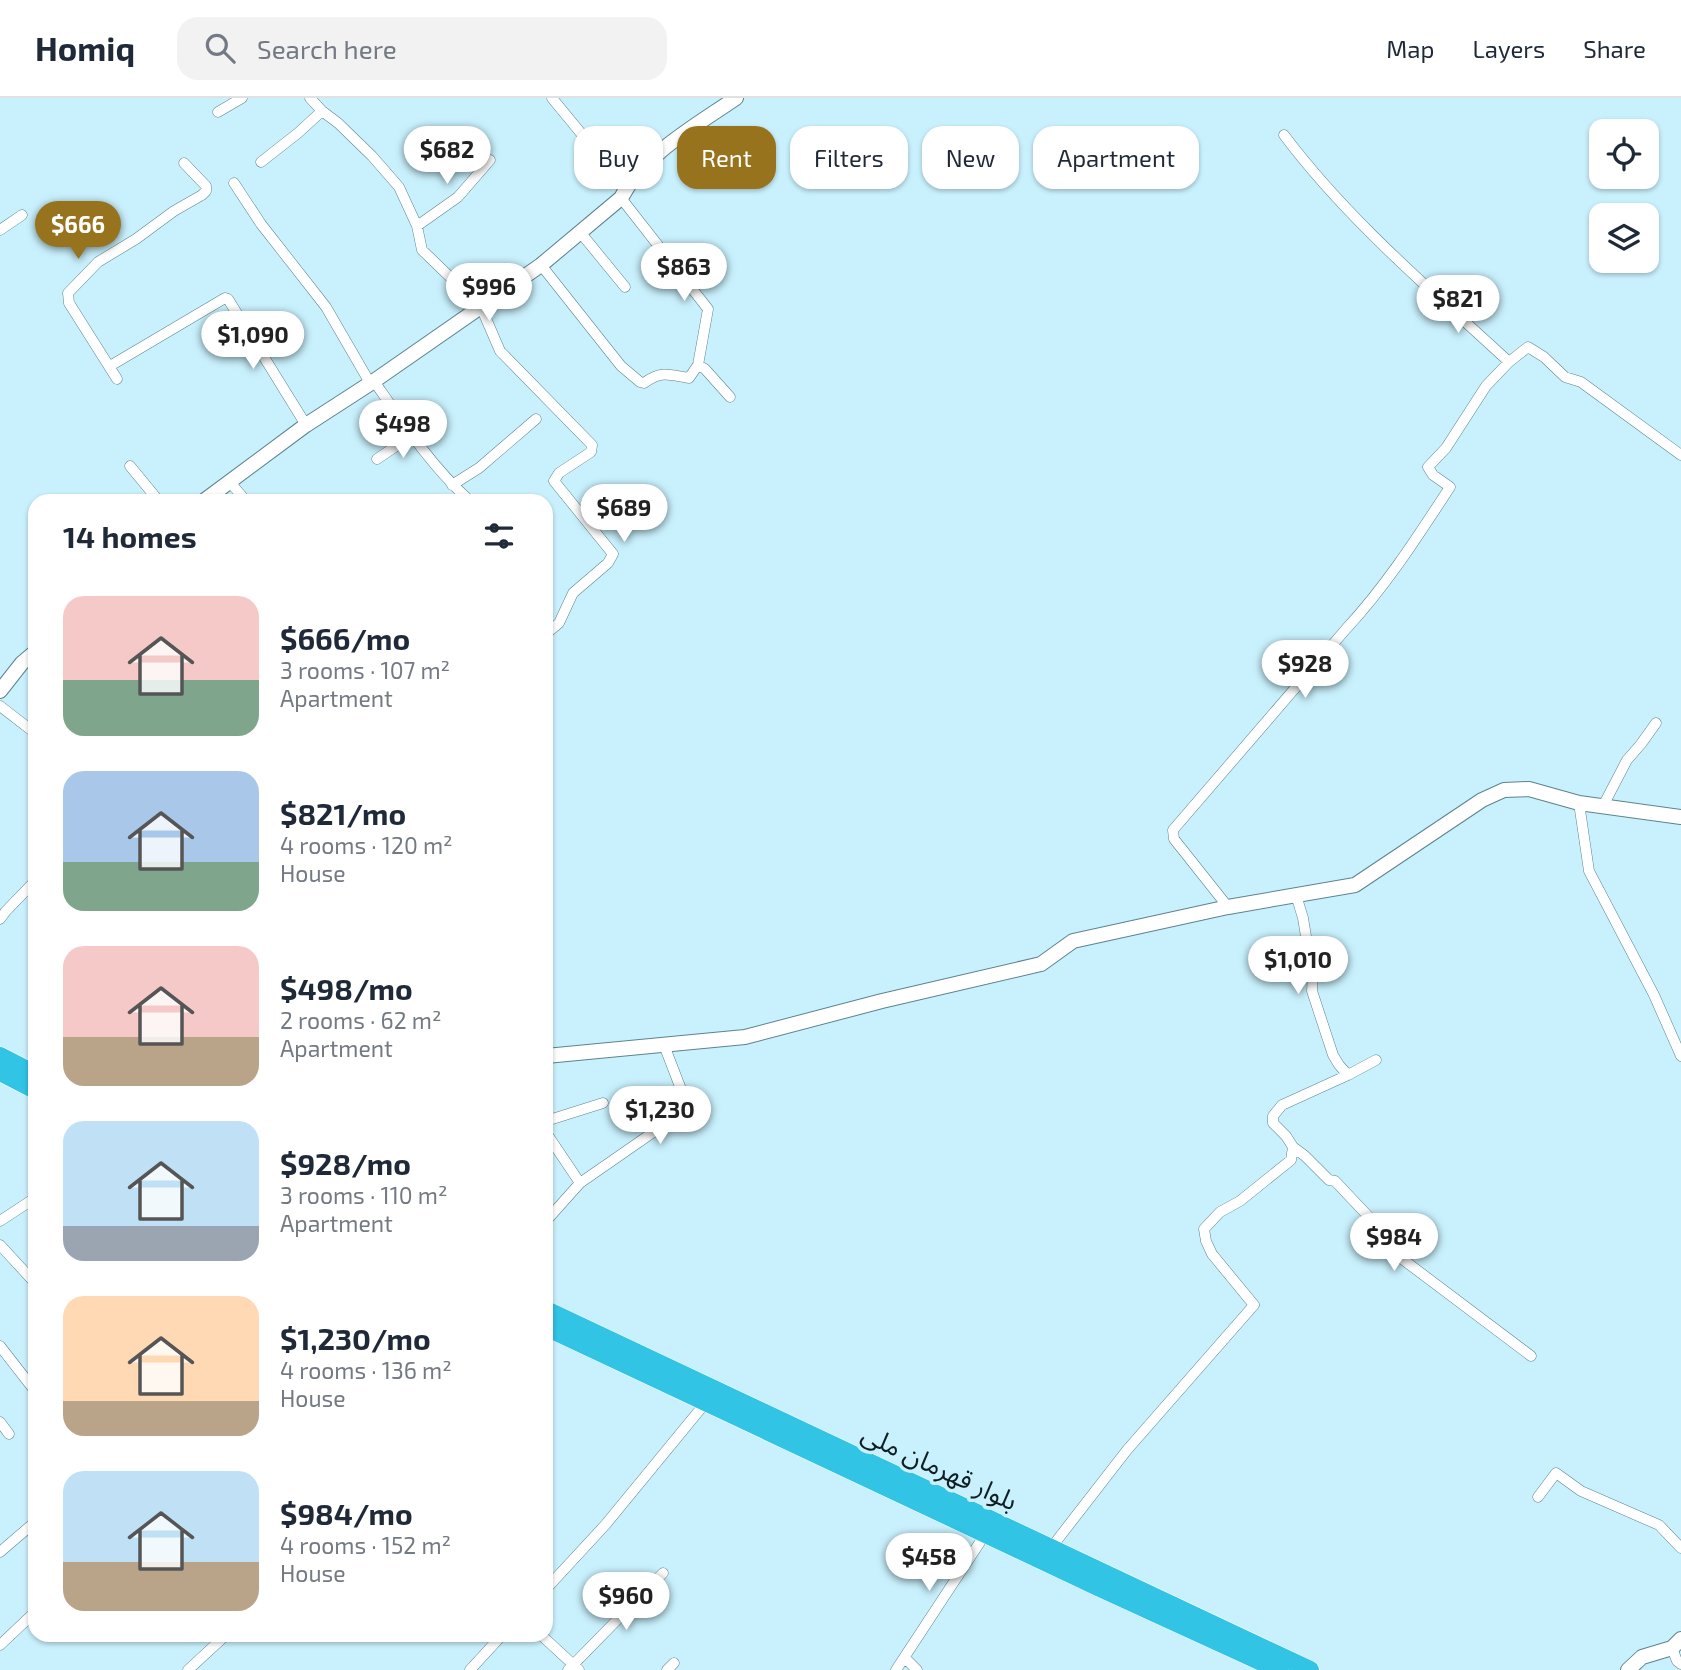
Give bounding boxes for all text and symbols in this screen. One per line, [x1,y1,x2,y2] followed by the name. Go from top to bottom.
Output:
[177,17,667,80] search box
[35,28,135,68] text: Homiq
[201,29,239,67] icon: search
[257,33,397,64] text: Search here
[1386,34,1434,63] text: Map
[1472,34,1545,63] text: Layers
[1583,34,1646,63] text: Share
[1589,119,1659,273] map controls
[1589,119,1659,189] button: locate
[406,126,488,186] pin: $682
[574,126,663,189] chip: Buy
[677,126,776,189] chip: Rent
[790,126,908,189] chip: Filters
[922,126,1019,189] chip: New
[1033,126,1199,189] chip: Apartment
[420,135,474,163] text: $682
[37,202,119,261] pin: $666
[1589,203,1659,273] button: layers
[51,210,105,238] text: $666
[643,244,725,303] pin: $863
[657,252,711,280] text: $863
[448,264,530,323] pin: $996
[462,272,516,300] text: $996
[1417,275,1499,335] pin: $821
[1433,284,1483,312] text: $821
[196,312,310,371] pin: $1,090
[217,320,289,348] text: $1,090
[362,400,444,460] pin: $498
[375,409,431,437] text: $498
[583,484,665,544] pin: $689
[597,493,651,521] text: $689
[480,517,518,555] icon: filters
[63,518,197,554] text: 14 homes
[280,620,410,656] text: $666/mo
[119,624,203,708] icon: home
[1264,640,1346,700] pin: $928
[1278,649,1332,677] text: $928
[280,656,450,684] text: 3 rooms · 107 m²
[280,684,393,712] text: Apartment
[280,795,406,831] text: $821/mo
[119,799,203,883] icon: home
[280,831,453,859] text: 4 rooms · 120 m²
[280,859,346,887] text: House
[1241,936,1355,996] pin: $1,010
[1264,945,1332,973] text: $1,010
[280,970,413,1006] text: $498/mo
[119,974,203,1058] icon: home
[280,1006,442,1034] text: 2 rooms · 62 m²
[280,1034,393,1062] text: Apartment
[603,1086,717,1146] pin: $1,230
[625,1095,695,1123] text: $1,230
[280,1145,411,1181] text: $928/mo
[119,1149,203,1233] icon: home
[280,1181,447,1209] text: 3 rooms · 110 m²
[280,1209,393,1237] text: Apartment
[1353,1214,1435,1273] pin: $984
[1366,1222,1422,1250] text: $984
[280,1320,431,1356] text: $1,230/mo
[119,1324,203,1408] icon: home
[280,1356,452,1384] text: 4 rooms · 136 m²
[280,1384,346,1412] text: House
[857,1416,1023,1516] street label: بلوار قهرمان ملی
[280,1495,413,1531] text: $984/mo
[119,1499,203,1583] icon: home
[280,1531,451,1559] text: 4 rooms · 152 m²
[888,1534,970,1593] pin: $458
[901,1542,957,1570] text: $458
[280,1559,346,1587] text: House
[585,1572,667,1632] pin: $960
[599,1581,654,1609] text: $960

